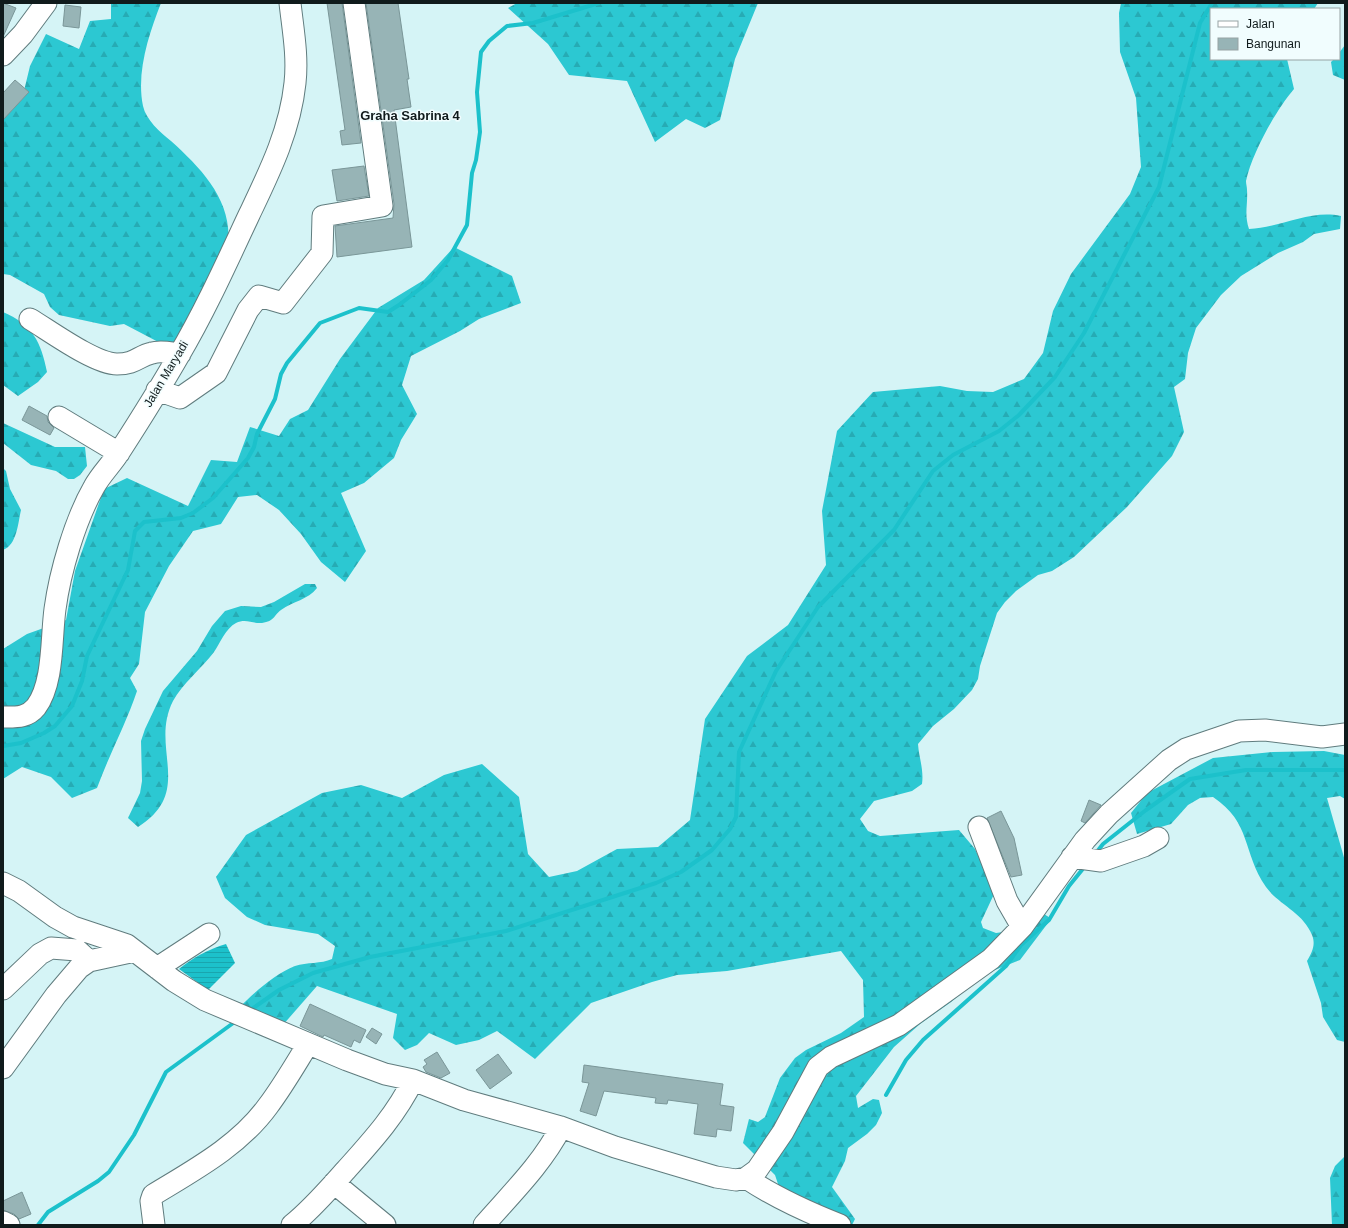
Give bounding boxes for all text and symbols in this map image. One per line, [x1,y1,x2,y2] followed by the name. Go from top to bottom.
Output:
[1210,8,1340,60] legend
[1246,17,1275,31] text: Jalan
[1246,37,1301,51] text: Bangunan
[360,108,461,123] district label: Graha Sabrina 4
[141,338,191,410] street label: Jalan Maryadi

